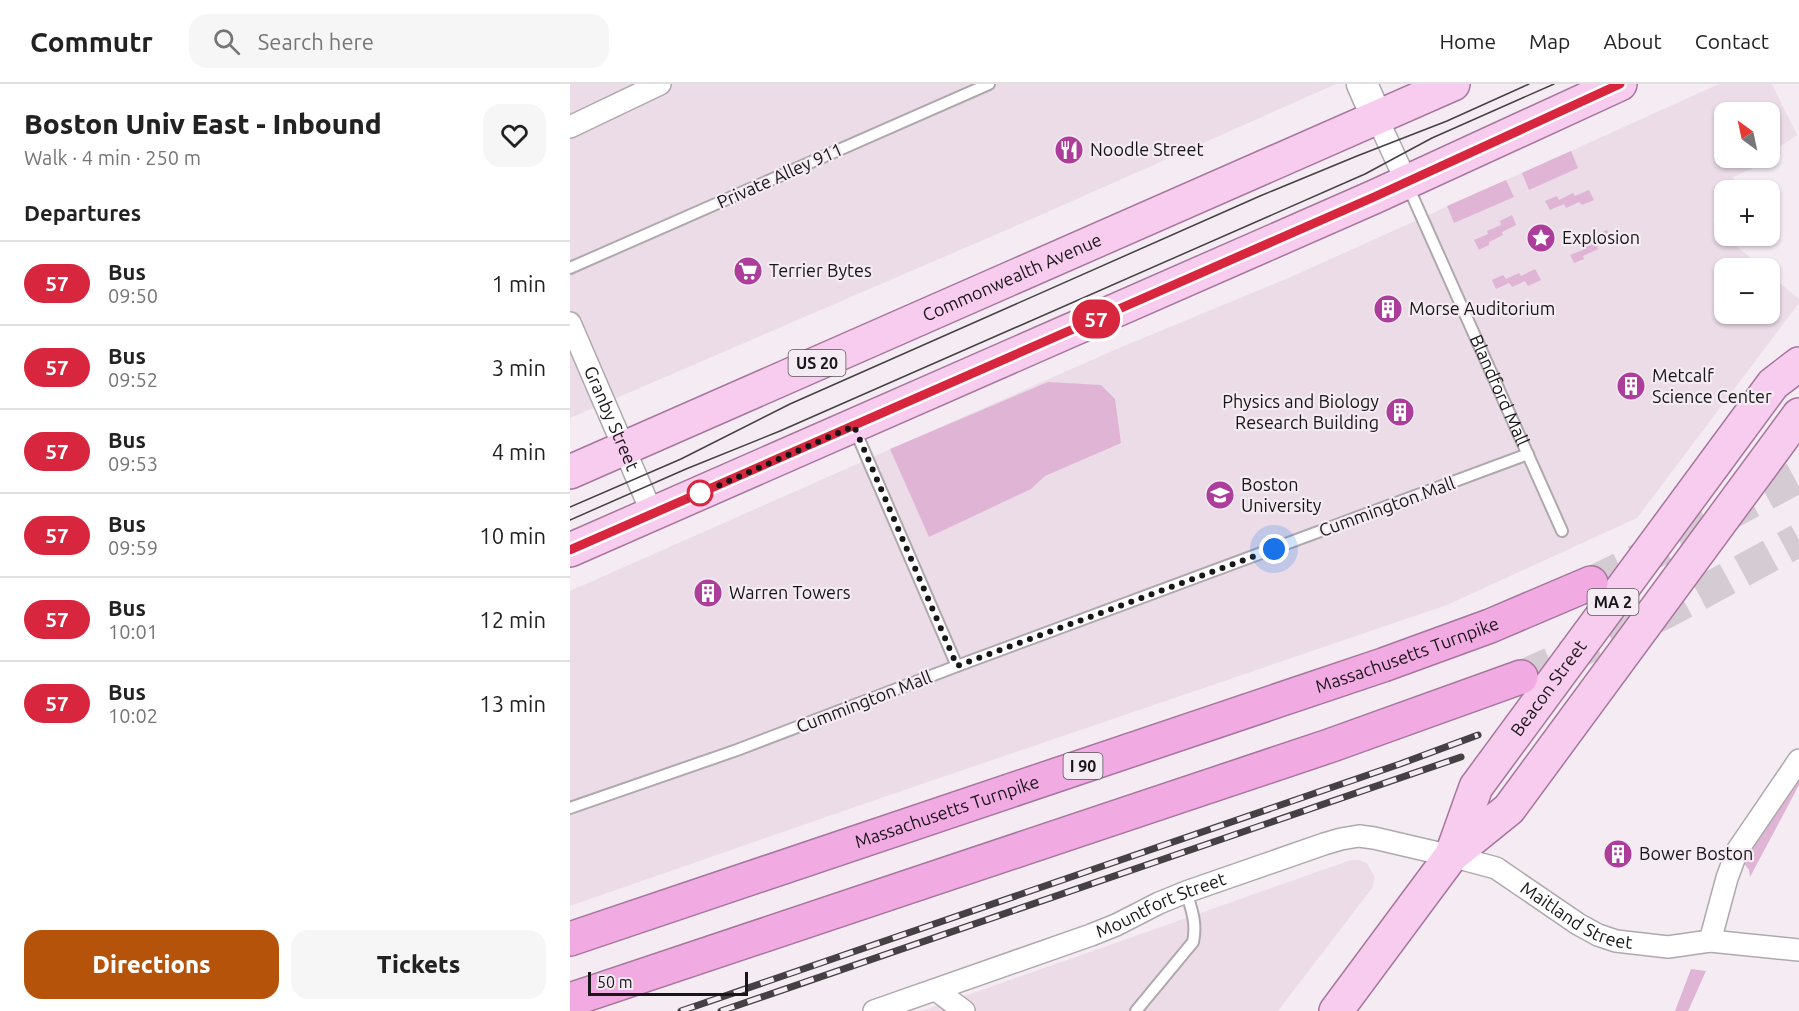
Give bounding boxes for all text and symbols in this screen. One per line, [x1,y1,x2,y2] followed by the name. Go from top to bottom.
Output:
[189,14,609,68] search box
[210,25,243,58] icon: search
[30,26,153,57] text: Commutr
[258,29,374,54] text: Search here
[1439,29,1496,53] text: Home
[1529,29,1570,53] text: Map
[1603,29,1662,53] text: About
[1695,29,1769,53] text: Contact
[1714,102,1780,168] north arrow
[1714,102,1780,324] map controls
[483,104,546,167] button: heart
[24,108,382,139] text: Boston Univ East - Inbound
[1053,134,1085,166] restaurant icon: Noodle Street
[714,138,845,212] street label: Private Alley 911
[1090,139,1203,159] place label: Noodle Street
[24,146,201,169] text: Walk · 4 min · 250 m
[1714,180,1780,246] button: +
[24,200,141,225] text: Departures
[1525,222,1557,254] place icon: Explosion
[1562,227,1640,247] place label: Explosion
[919,229,1104,325] street label: Commonwealth Avenue
[732,255,764,287] supermarket icon: Terrier Bytes
[1714,258,1780,324] button: −
[108,259,146,284] text: Bus
[769,260,872,280] place label: Terrier Bytes
[45,271,69,295] text: 57
[492,271,546,296] text: 1 min
[108,284,158,307] text: 09:50
[1372,293,1404,325] building icon: Morse Auditorium
[1409,298,1555,318] place label: Morse Auditorium
[1069,300,1123,338] line badge: 57
[1084,307,1108,331] text: 57
[1467,331,1534,449] street label: Blandford Mall
[108,343,146,368] text: Bus
[788,350,846,376] road number: US 20
[45,355,69,379] text: 57
[492,355,546,380] text: 3 min
[581,363,643,473] street label: Granby Street
[1652,365,1772,406] place label: Metcalf Science Center
[108,368,158,391] text: 09:52
[1615,370,1647,402] building icon: Metcalf Science Center
[1222,391,1379,432] place label: Physics and Biology Research Building
[1384,396,1416,428] building icon: Physics and Biology Research Building
[108,427,146,452] text: Bus
[45,439,69,463] text: 57
[492,439,546,464] text: 4 min
[108,452,158,475] text: 09:53
[1316,472,1458,540] street label: Cummington Mall
[1241,474,1322,515] place label: Boston University
[1204,479,1236,511] school or university icon: Boston University
[687,480,713,506] unlabelled marker
[108,511,146,536] text: Bus
[45,523,69,547] text: 57
[479,523,546,548] text: 10 min
[1259,534,1289,564] your location
[108,536,158,559] text: 09:59
[692,577,724,609] building icon: Warren Towers
[729,582,851,602] place label: Warren Towers
[1588,589,1638,615] road number: MA 2
[108,595,146,620] text: Bus
[45,607,69,631] text: 57
[479,607,546,632] text: 12 min
[1313,612,1502,696] street label: Massachusetts Turnpike
[108,620,158,643] text: 10:01
[1506,636,1590,739] street label: Beacon Street
[793,666,934,736] street label: Cummington Mall
[108,679,146,704] text: Bus
[45,691,69,715] text: 57
[479,691,546,716] text: 13 min
[108,704,158,727] text: 10:02
[1064,753,1102,779] road number: I 90
[852,771,1042,851] street label: Massachusetts Turnpike
[1602,838,1634,870] building icon: Bower Boston
[1639,843,1753,863] place label: Bower Boston
[1093,868,1228,941] street label: Mountfort Street
[1517,877,1634,952] street label: Maitland Street
[24,930,279,999] button: Directions
[291,930,546,999] button: Tickets
[588,969,748,996] scale bar
[597,973,633,991] text: 50 m

